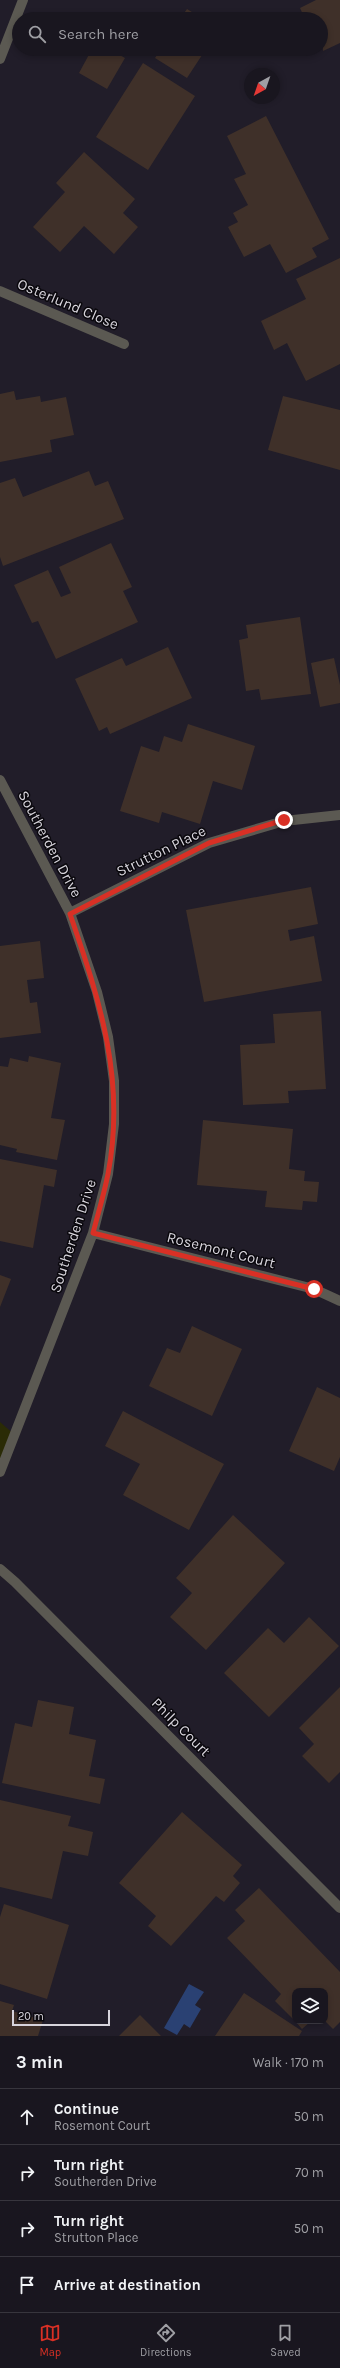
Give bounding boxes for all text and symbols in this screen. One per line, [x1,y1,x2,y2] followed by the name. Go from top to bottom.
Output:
[12,12,328,56] search box
[26,23,48,45] icon: search
[58,25,139,43] text: Search here
[244,68,280,104] north arrow
[15,275,121,333] street label: Osterlund Close
[14,788,86,900] street label: Southerden Drive
[275,811,293,829] route end
[113,822,209,880] street label: Strutton Place
[46,1177,100,1295] street label: Southerden Drive
[165,1228,277,1272] street label: Rosemont Court
[305,1280,323,1298] route start
[148,1694,214,1760] street label: Philp Court
[292,1988,328,2024] map controls
[292,1988,328,2024] button: layers
[12,2008,110,2027] scale bar
[18,2010,44,2023] text: 20 m
[16,2052,63,2072] text: 3 min
[253,2055,324,2070] text: Walk · 170 m
[54,2100,119,2118] text: Continue
[16,2106,38,2128] icon: ahead
[294,2109,324,2124] text: 50 m
[54,2118,150,2133] text: Rosemont Court
[54,2156,124,2174] text: Turn right
[16,2162,38,2184] icon: right
[295,2165,324,2180] text: 70 m
[54,2174,157,2189] text: Southerden Drive
[54,2212,124,2230] text: Turn right
[16,2218,38,2240] icon: right
[294,2221,324,2236] text: 50 m
[54,2230,139,2245] text: Strutton Place
[16,2274,38,2296] icon: arrive
[54,2276,201,2294] text: Arrive at destination
[39,2322,61,2359] tab: Map
[140,2322,192,2359] tab: Directions
[270,2322,301,2359] tab: Saved

